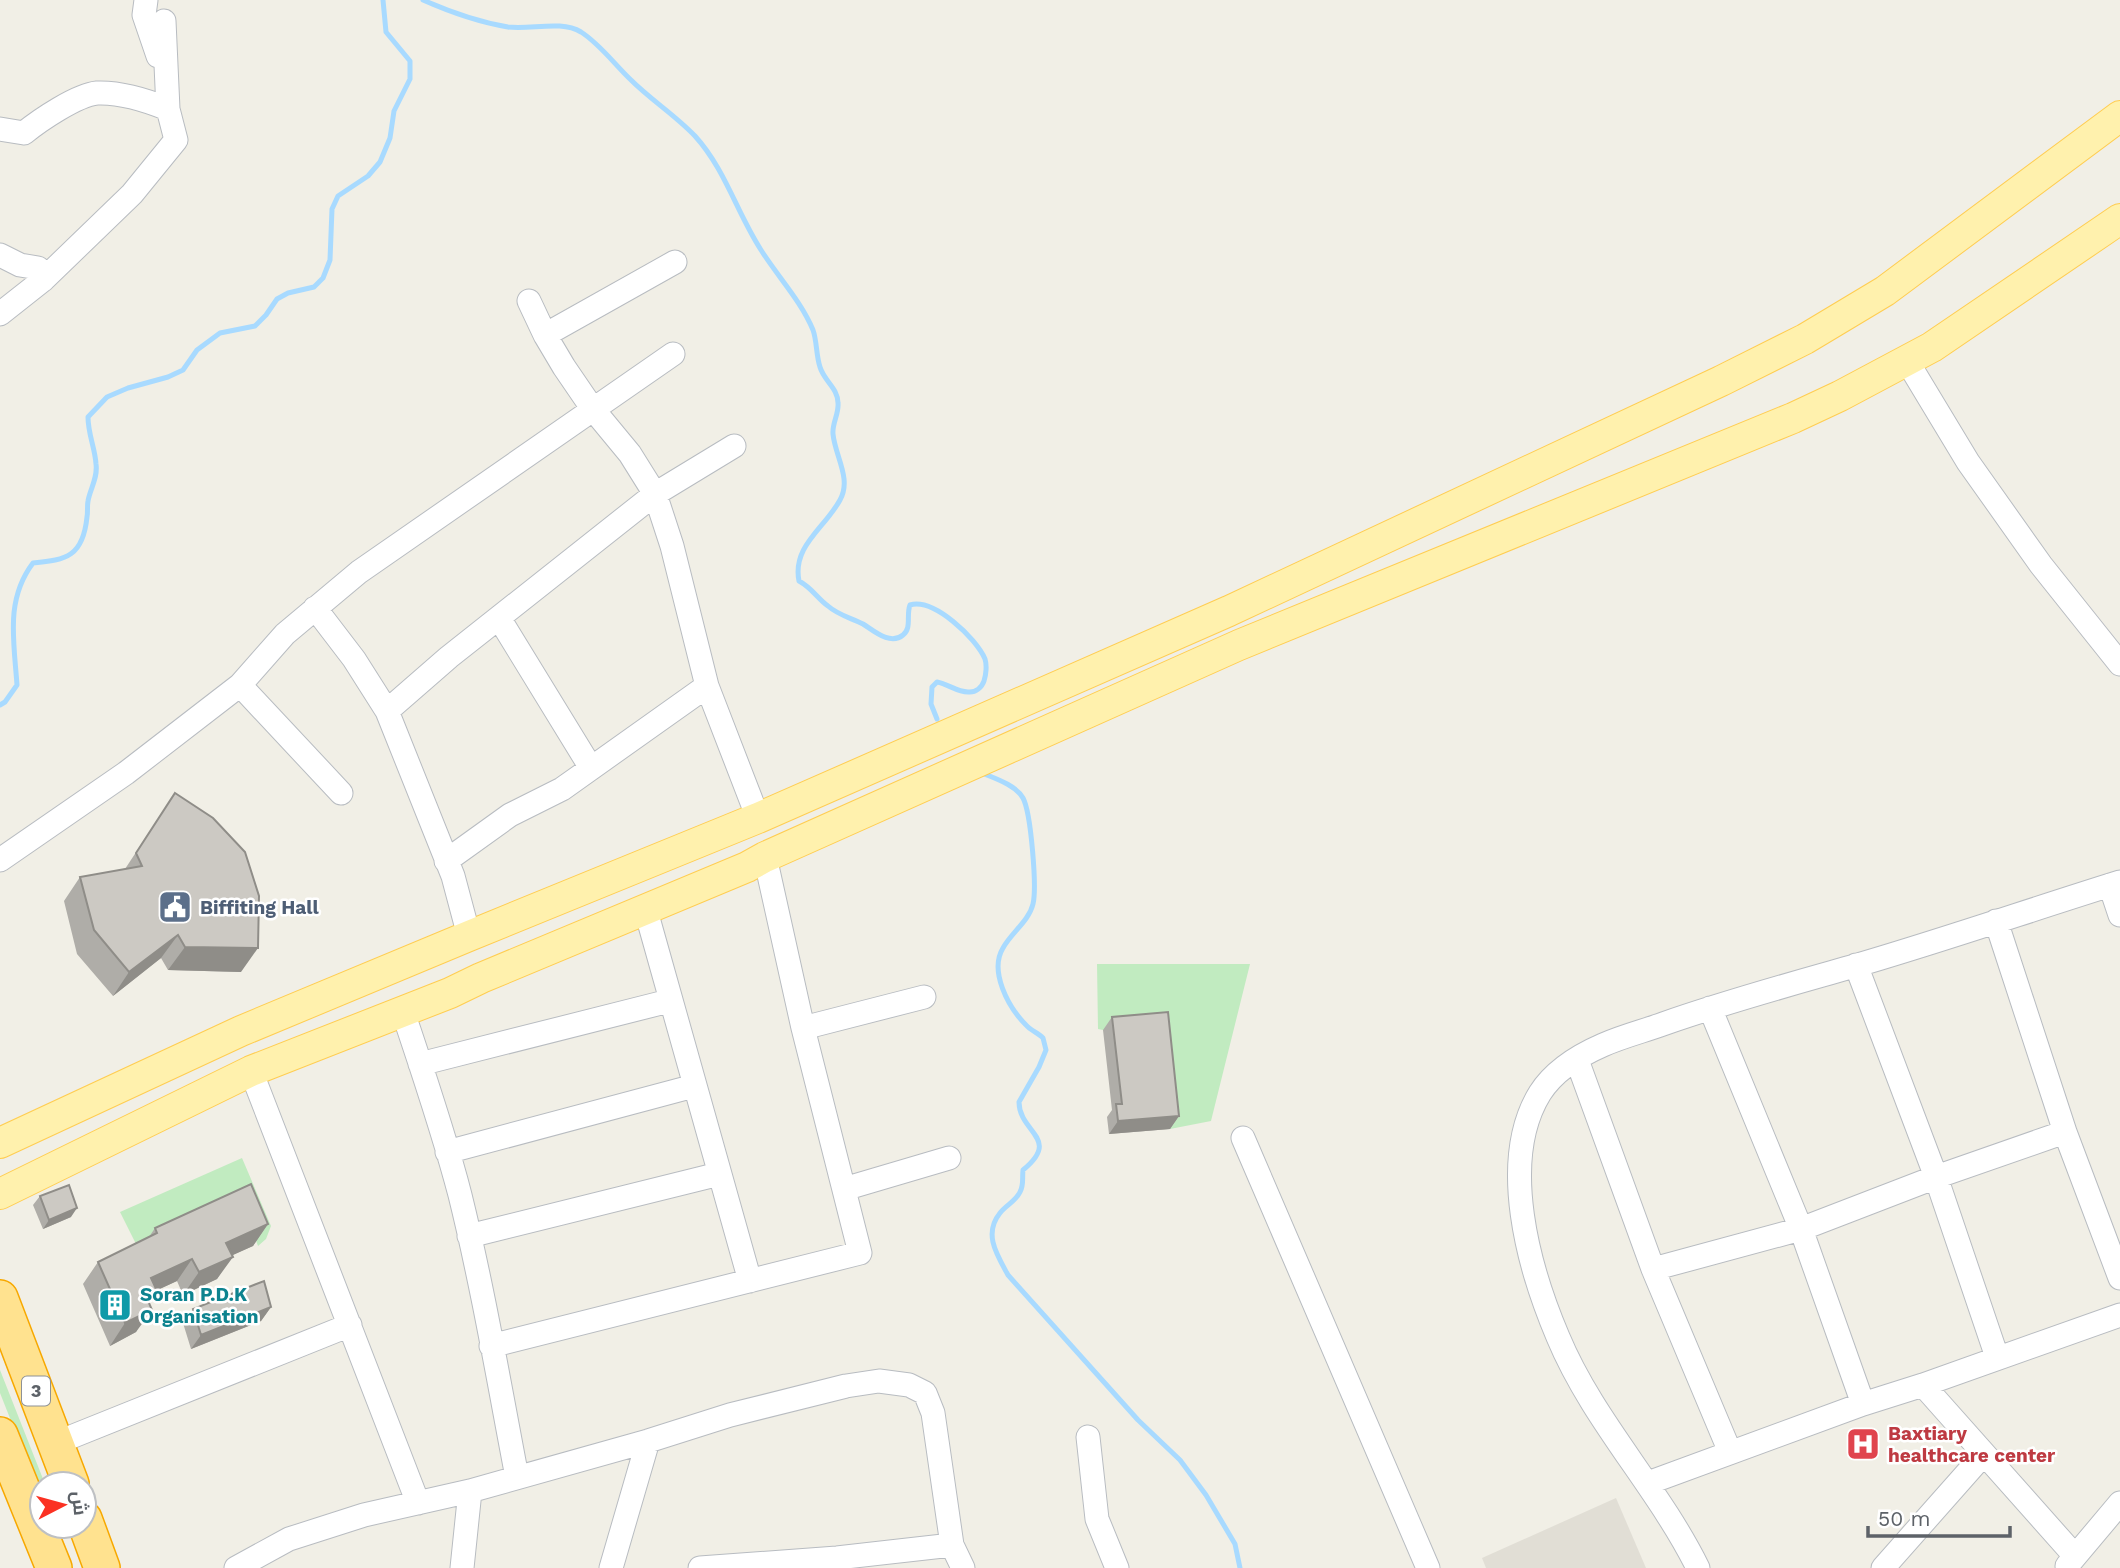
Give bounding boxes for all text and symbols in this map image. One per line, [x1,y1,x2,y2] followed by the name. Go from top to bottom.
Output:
[156,888,194,926] public building icon: Biffiting Hall
[200,896,320,919] place label: Biffiting Hall
[140,1283,259,1328] place label: Soran P.D.K Organisation
[96,1286,134,1324] building icon: Soran P.D.K Organisation
[22,1376,50,1406] road number: 3
[1888,1422,2056,1467] place label: Baxtiary healthcare center
[1844,1425,1882,1463] hospital icon: Baxtiary healthcare center
[28,1470,98,1540] north arrow
[67,1490,92,1517] text: ش
[1868,1494,2010,1538] scale bar
[1878,1506,1930,1531] text: 50 m

